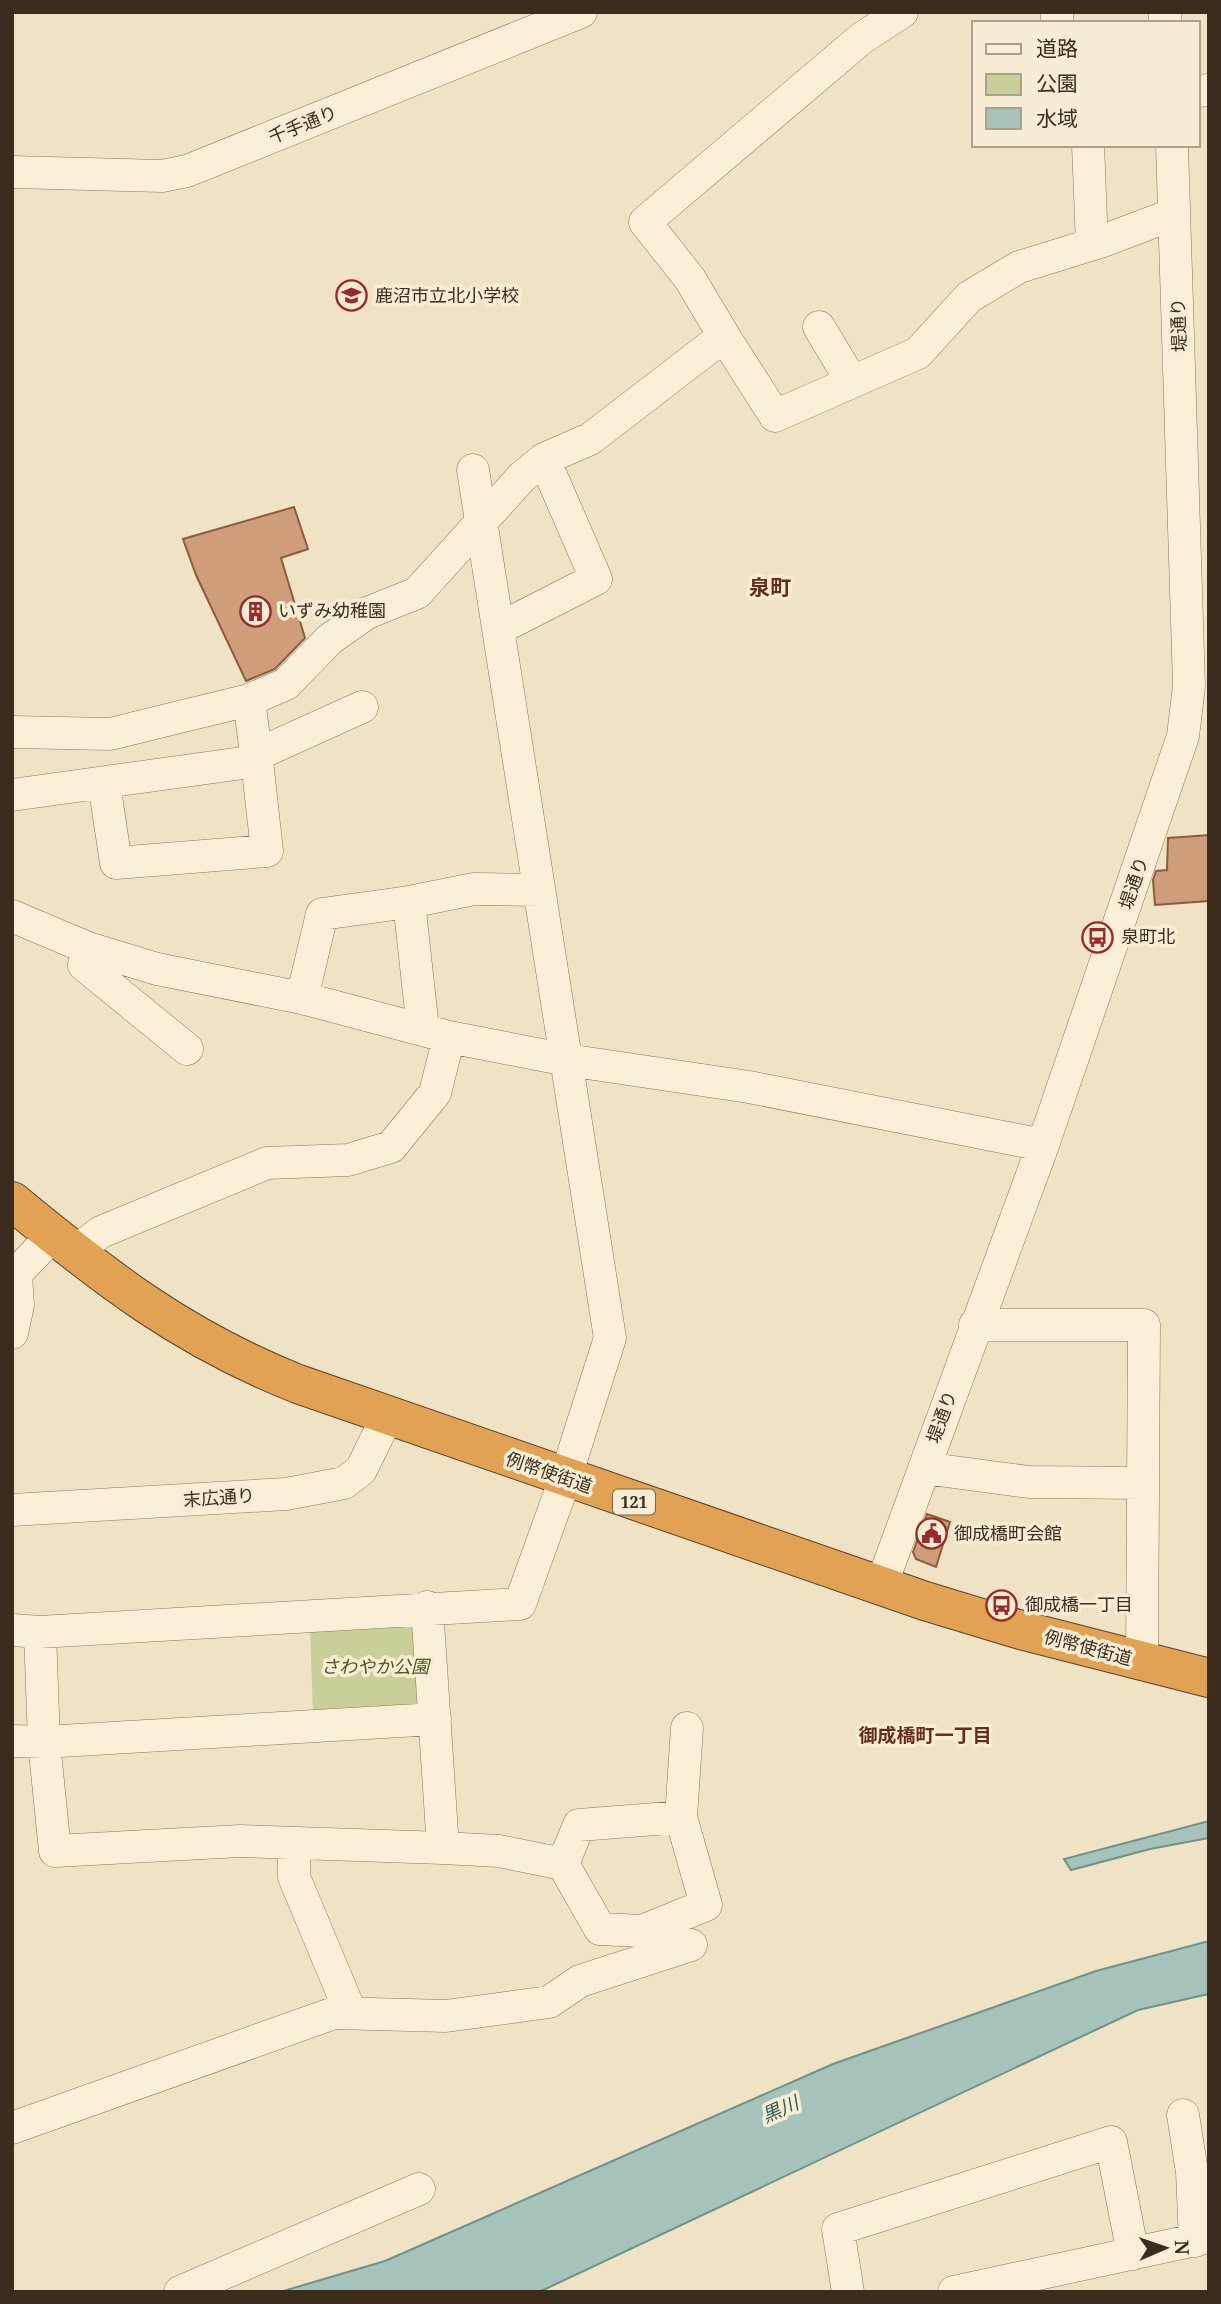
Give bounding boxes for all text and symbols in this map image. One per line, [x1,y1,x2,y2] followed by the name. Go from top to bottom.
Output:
[972,21,1200,147] legend
[1036,34,1078,62] text: 道路
[1036,69,1078,97] text: 公園
[265,99,340,149] street label: 千手通り
[1036,104,1078,132] text: 水域
[335,279,369,313] school or university icon: 鹿沼市立北小学校
[375,283,519,307] place label: 鹿沼市立北小学校
[1165,298,1191,352] street label: 堤通り
[749,573,791,601] district label: 泉町
[238,594,272,628] building icon: いずみ幼稚園
[278,598,386,622] place label: いずみ幼稚園
[1113,853,1153,912] street label: 堤通り
[1081,920,1115,954] bus stop icon: 泉町北
[1121,924,1175,948] place label: 泉町北
[921,1387,962,1446] street label: 堤通り
[503,1446,596,1498] street label: 例幣使街道
[182,1483,256,1511] street label: 末広通り
[613,1490,655,1514] road number: 121
[914,1517,948,1551] public building icon: 御成橋町会館
[954,1521,1062,1545] place label: 御成橋町会館
[985,1588,1019,1622] bus stop icon: 御成橋一丁目
[1025,1592,1133,1616] place label: 御成橋一丁目
[1042,1624,1135,1670] street label: 例幣使街道
[321,1654,432,1678] park label: さわやか公園
[858,1722,992,1748] district label: 御成橋町一丁目
[757,2089,804,2129] water label: 黒川
[1130,2213,1200,2283] north arrow
[1169,2239,1195,2255] text: N

